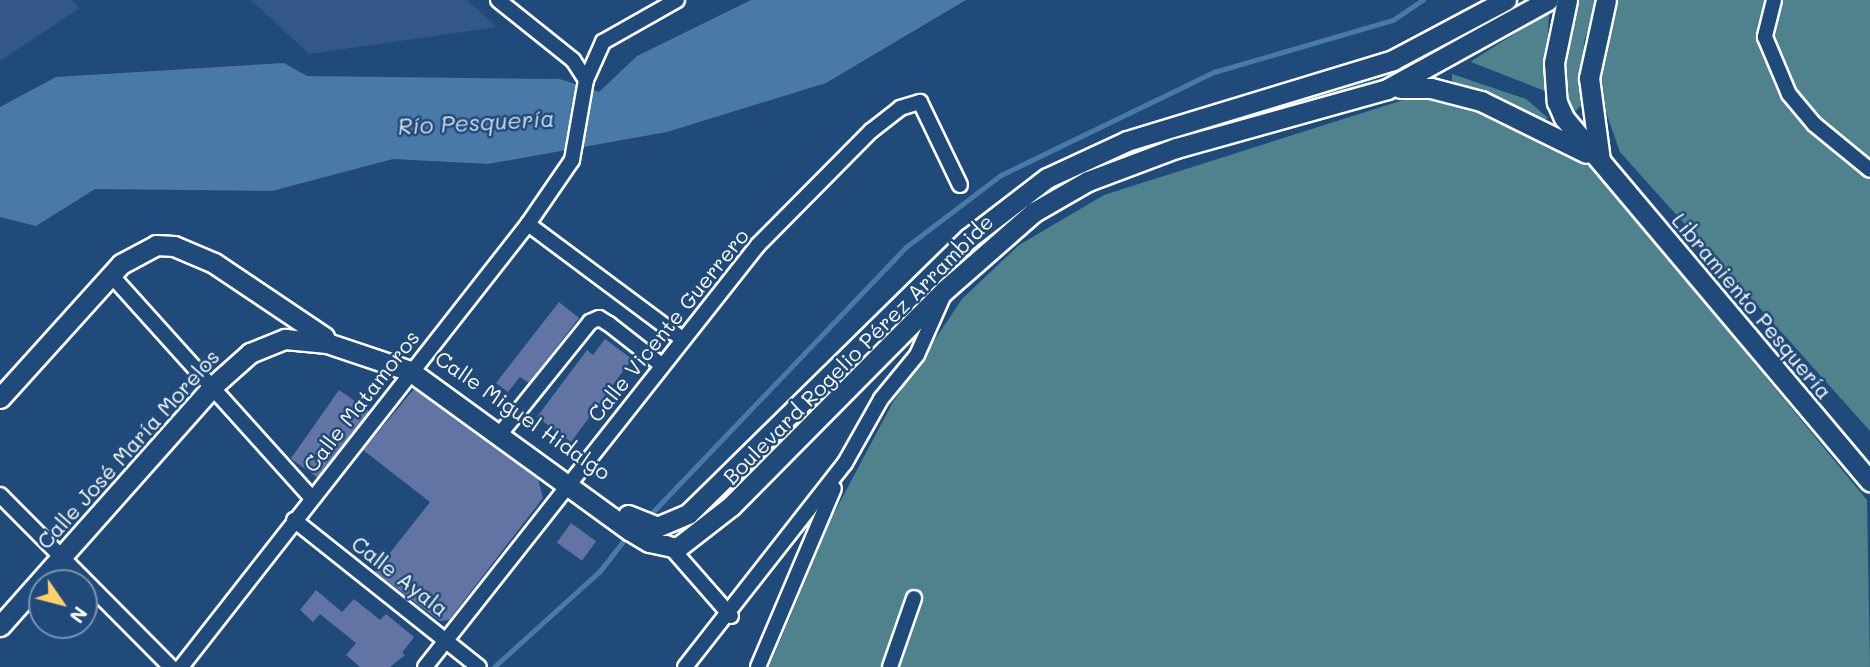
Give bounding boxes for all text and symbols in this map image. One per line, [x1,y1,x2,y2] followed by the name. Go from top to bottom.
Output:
[397,104,555,140] water label: Río Pesquería
[1667,208,1837,404] street label: Libramiento Pesquería
[718,209,998,489] street label: Boulevard Rogelio Pérez Arrambide
[582,223,754,427] street label: Calle Vicente Guerrero
[298,325,424,477] street label: Calle Matamoros
[32,344,224,554] street label: Calle José María Morelos
[431,345,615,485] street label: Calle Miguel Hidalgo
[347,531,453,621] street label: Calle Ayala
[28,569,98,639] north arrow
[65,602,93,628] text: N

